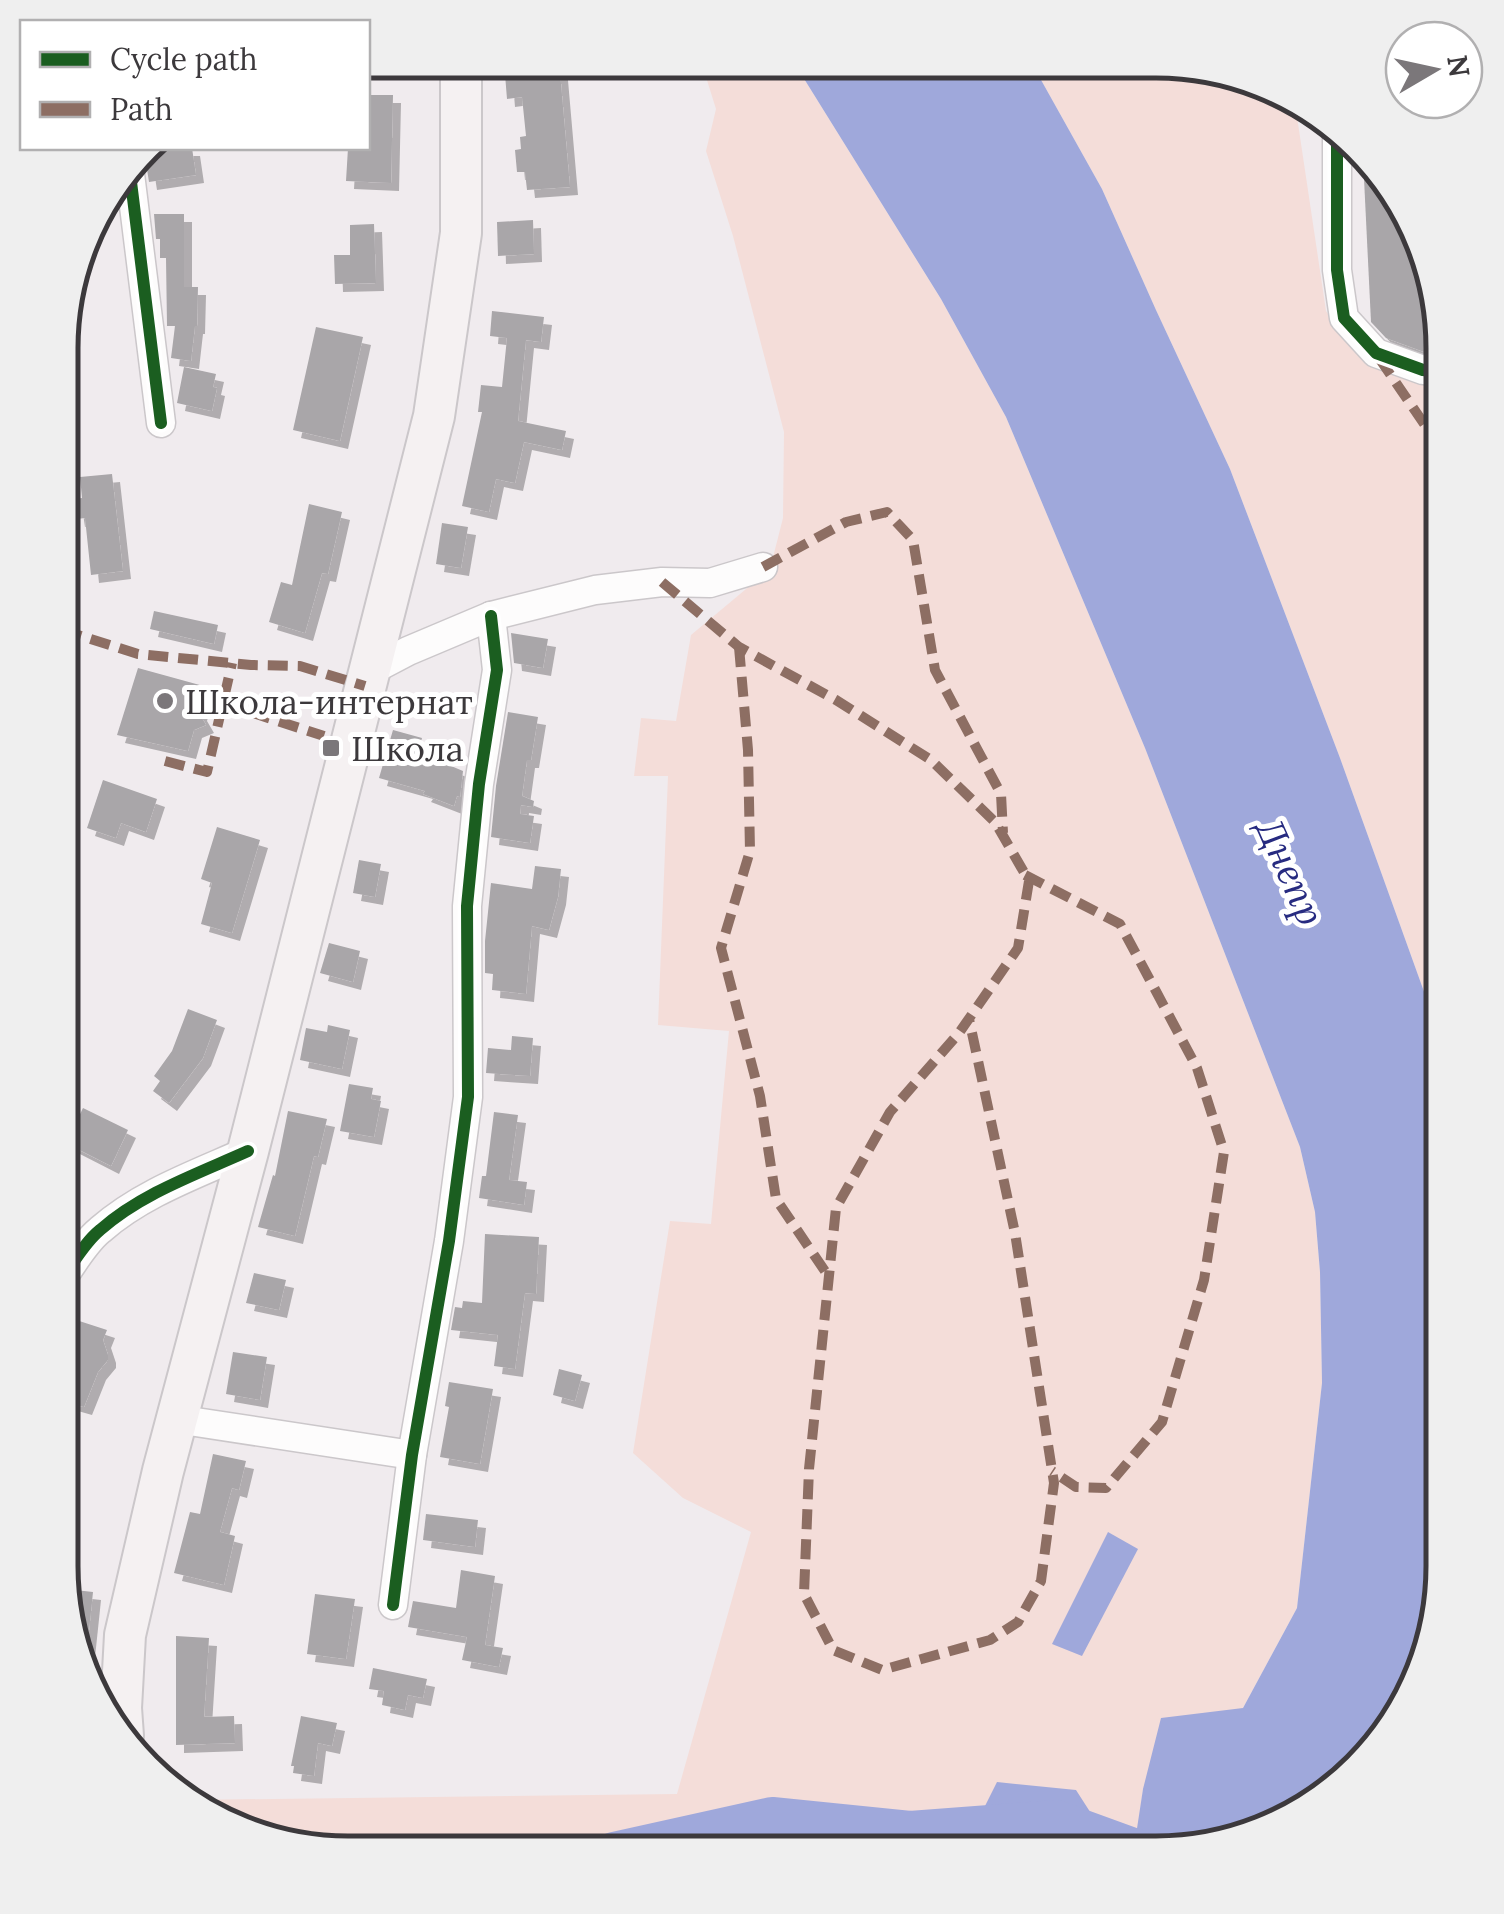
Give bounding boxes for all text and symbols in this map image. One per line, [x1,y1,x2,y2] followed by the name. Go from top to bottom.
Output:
[20,20,370,150] legend
[1384,20,1484,120] north arrow
[110,40,258,79] text: Cycle path
[1439,53,1478,80] text: N
[110,90,173,128] text: Path
[185,679,473,724] place label: Школа-интернат
[154,690,176,712] marker: Школа-интернат
[351,726,464,771] place label: Школа
[320,737,342,759] marker: Школа
[1246,810,1336,933] water label: Днепр

